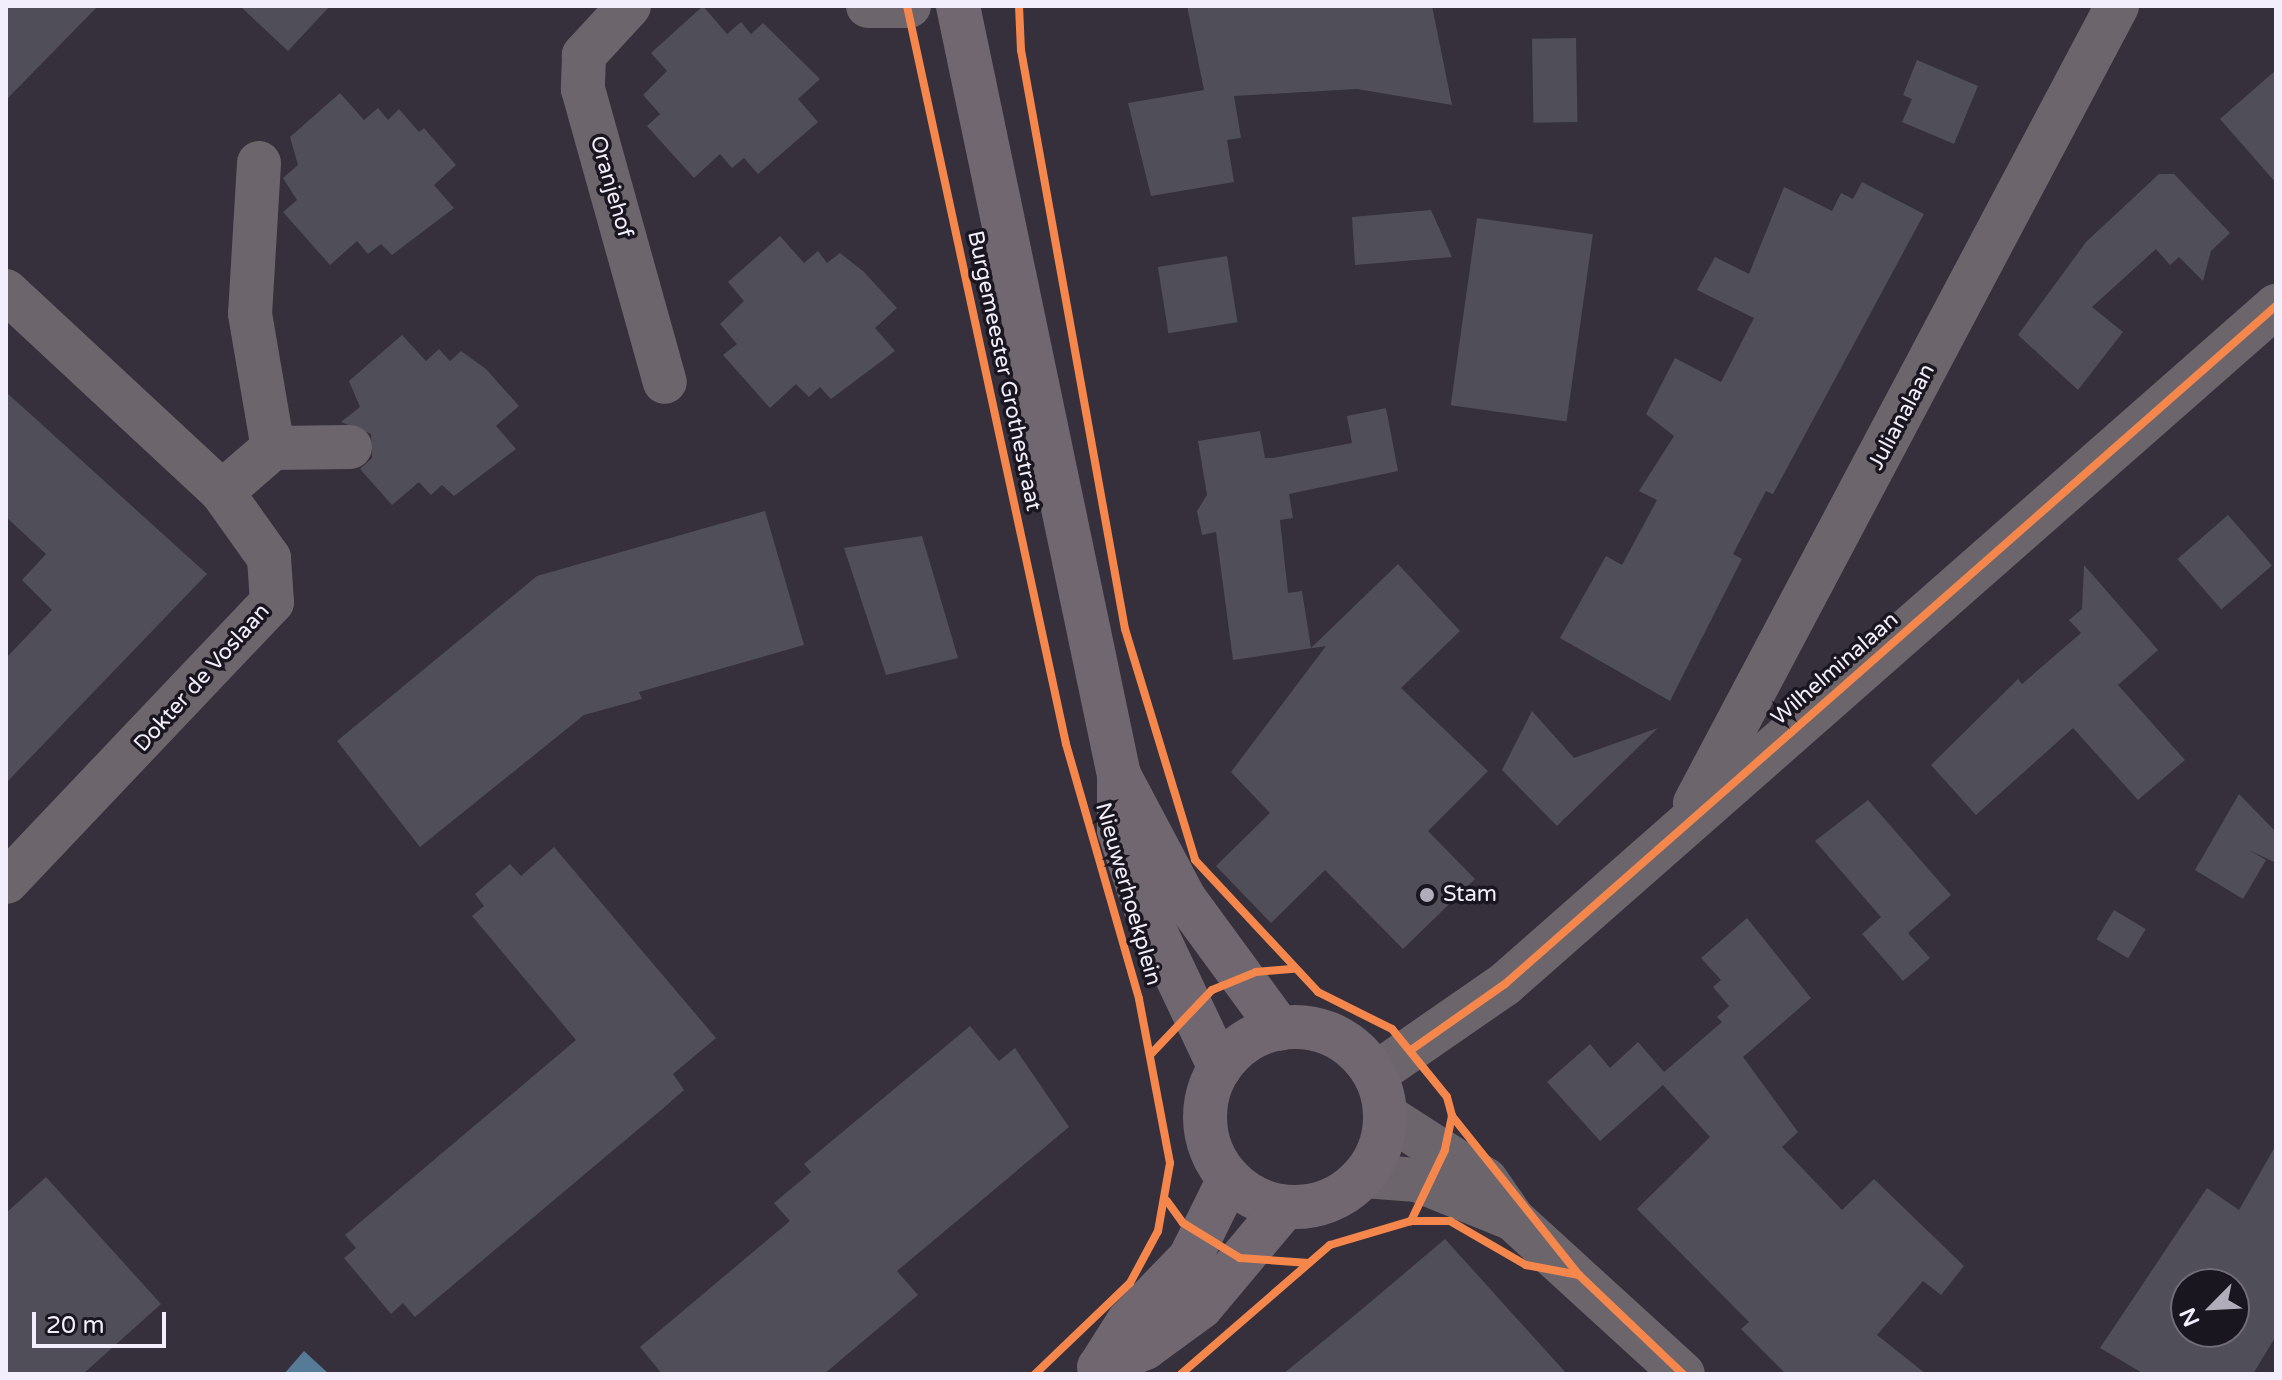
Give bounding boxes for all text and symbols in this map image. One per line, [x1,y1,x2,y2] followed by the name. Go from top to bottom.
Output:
[584,133,638,241] street label: Oranjehof
[961,228,1047,514] street label: Burgemeester Grothestraat
[1863,359,1941,475] street label: Julianalaan
[129,599,275,757] street label: Dokter de Voslaan
[1766,607,1904,731] street label: Wilhelminalaan
[1089,800,1167,988] street label: Nieuwerhoekplein
[1443,882,1497,908] place label: Stam
[1418,886,1436,904] marker: Stam
[2170,1268,2250,1348] north arrow
[36,1296,170,1346] scale bar
[2174,1304,2205,1330] text: N
[46,1311,104,1340] text: 20 m

